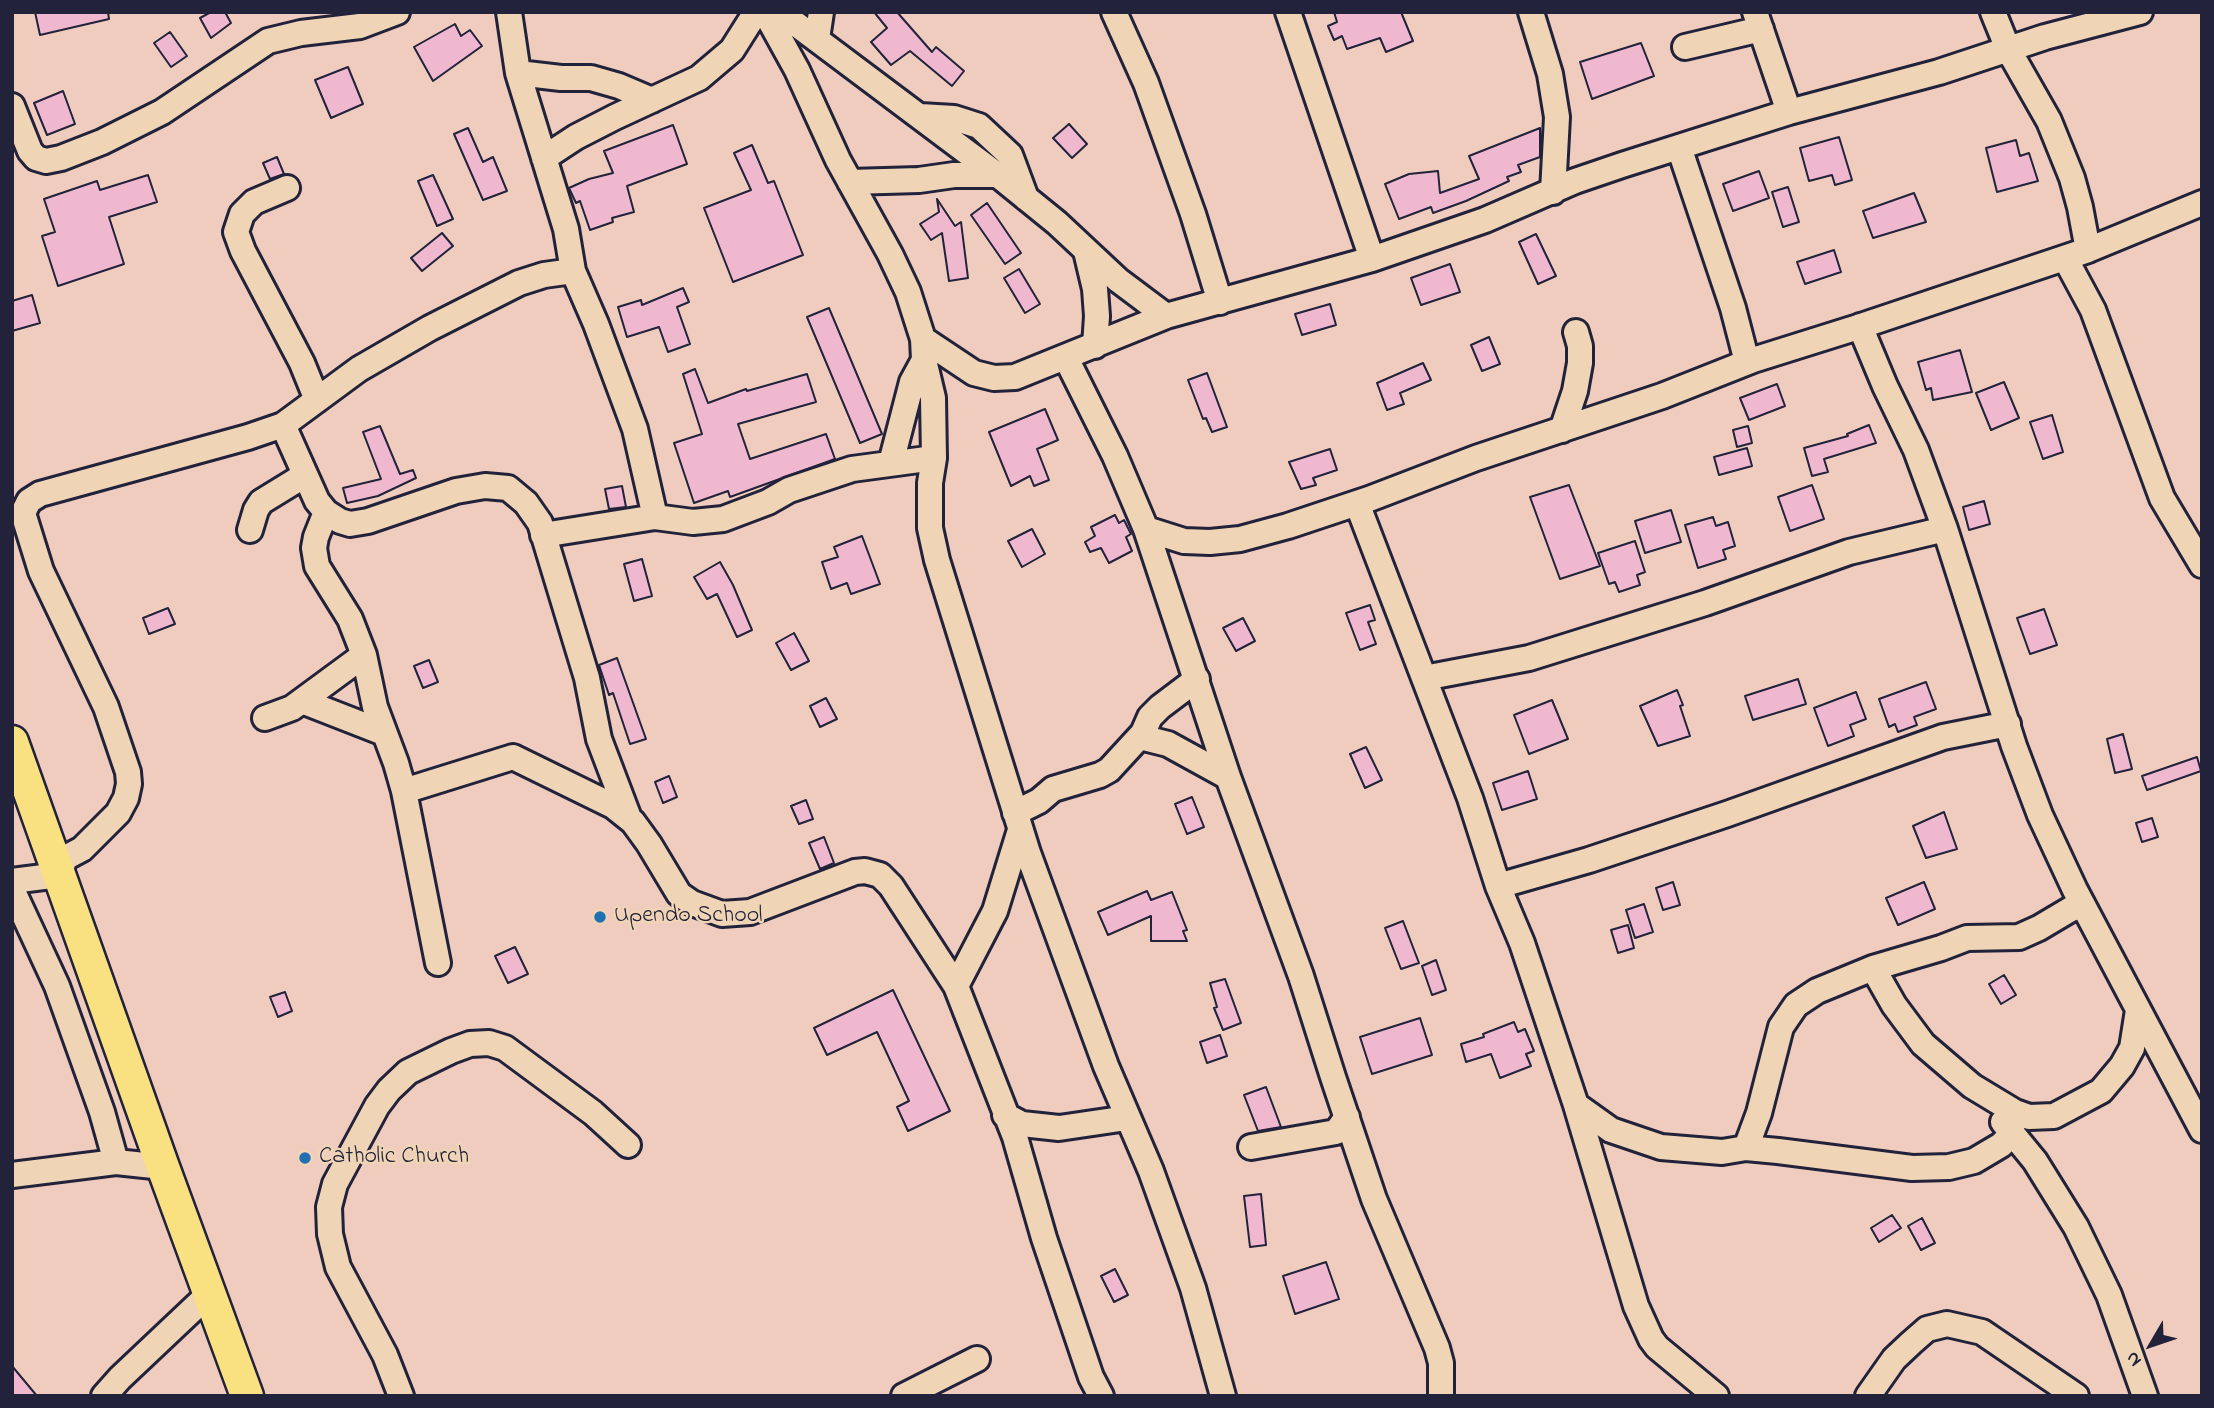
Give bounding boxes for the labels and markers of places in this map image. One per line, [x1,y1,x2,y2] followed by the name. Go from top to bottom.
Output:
[614,903,763,931] place label: Upendo School
[592,909,608,925] marker: Upendo School
[319,1144,469,1172] place label: Catholic Church
[297,1150,313,1166] marker: Catholic Church

